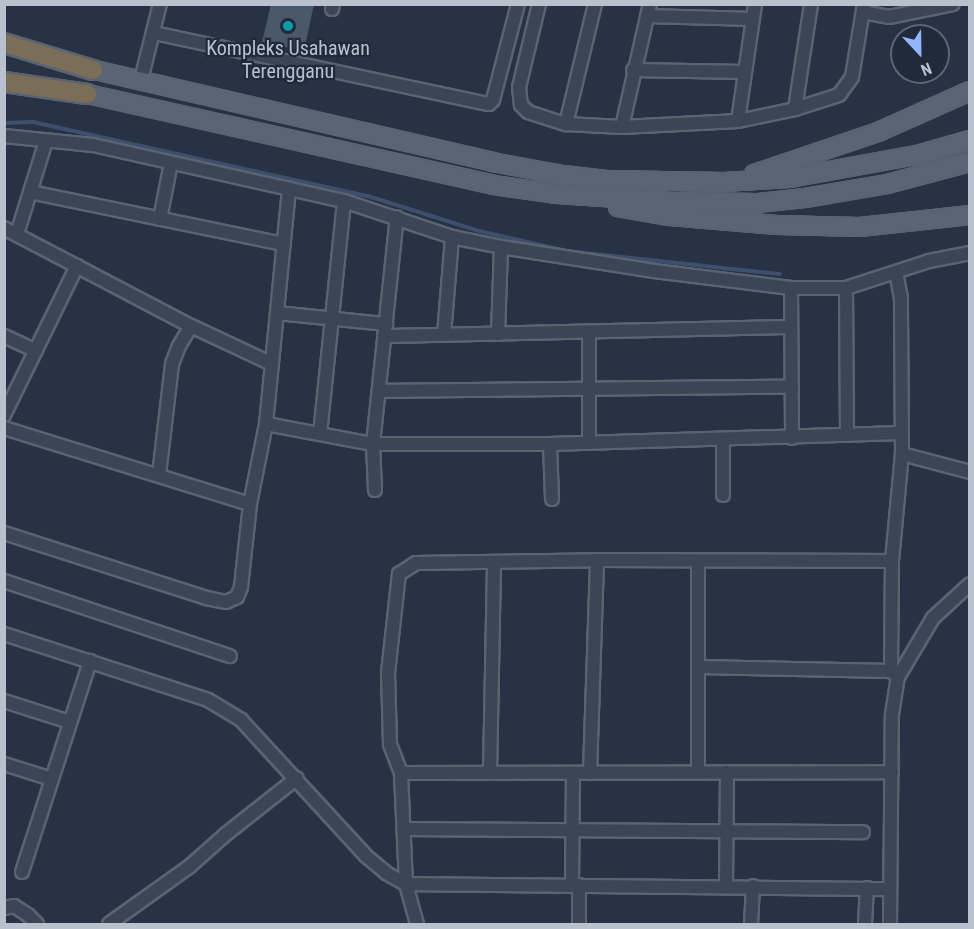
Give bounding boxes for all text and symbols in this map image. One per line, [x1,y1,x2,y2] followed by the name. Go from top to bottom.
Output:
[281,19,295,33] marker: Kompleks Usahawan Terengganu
[890,24,950,84] north arrow
[206,36,370,83] place label: Kompleks Usahawan Terengganu
[918,59,934,80] text: N

